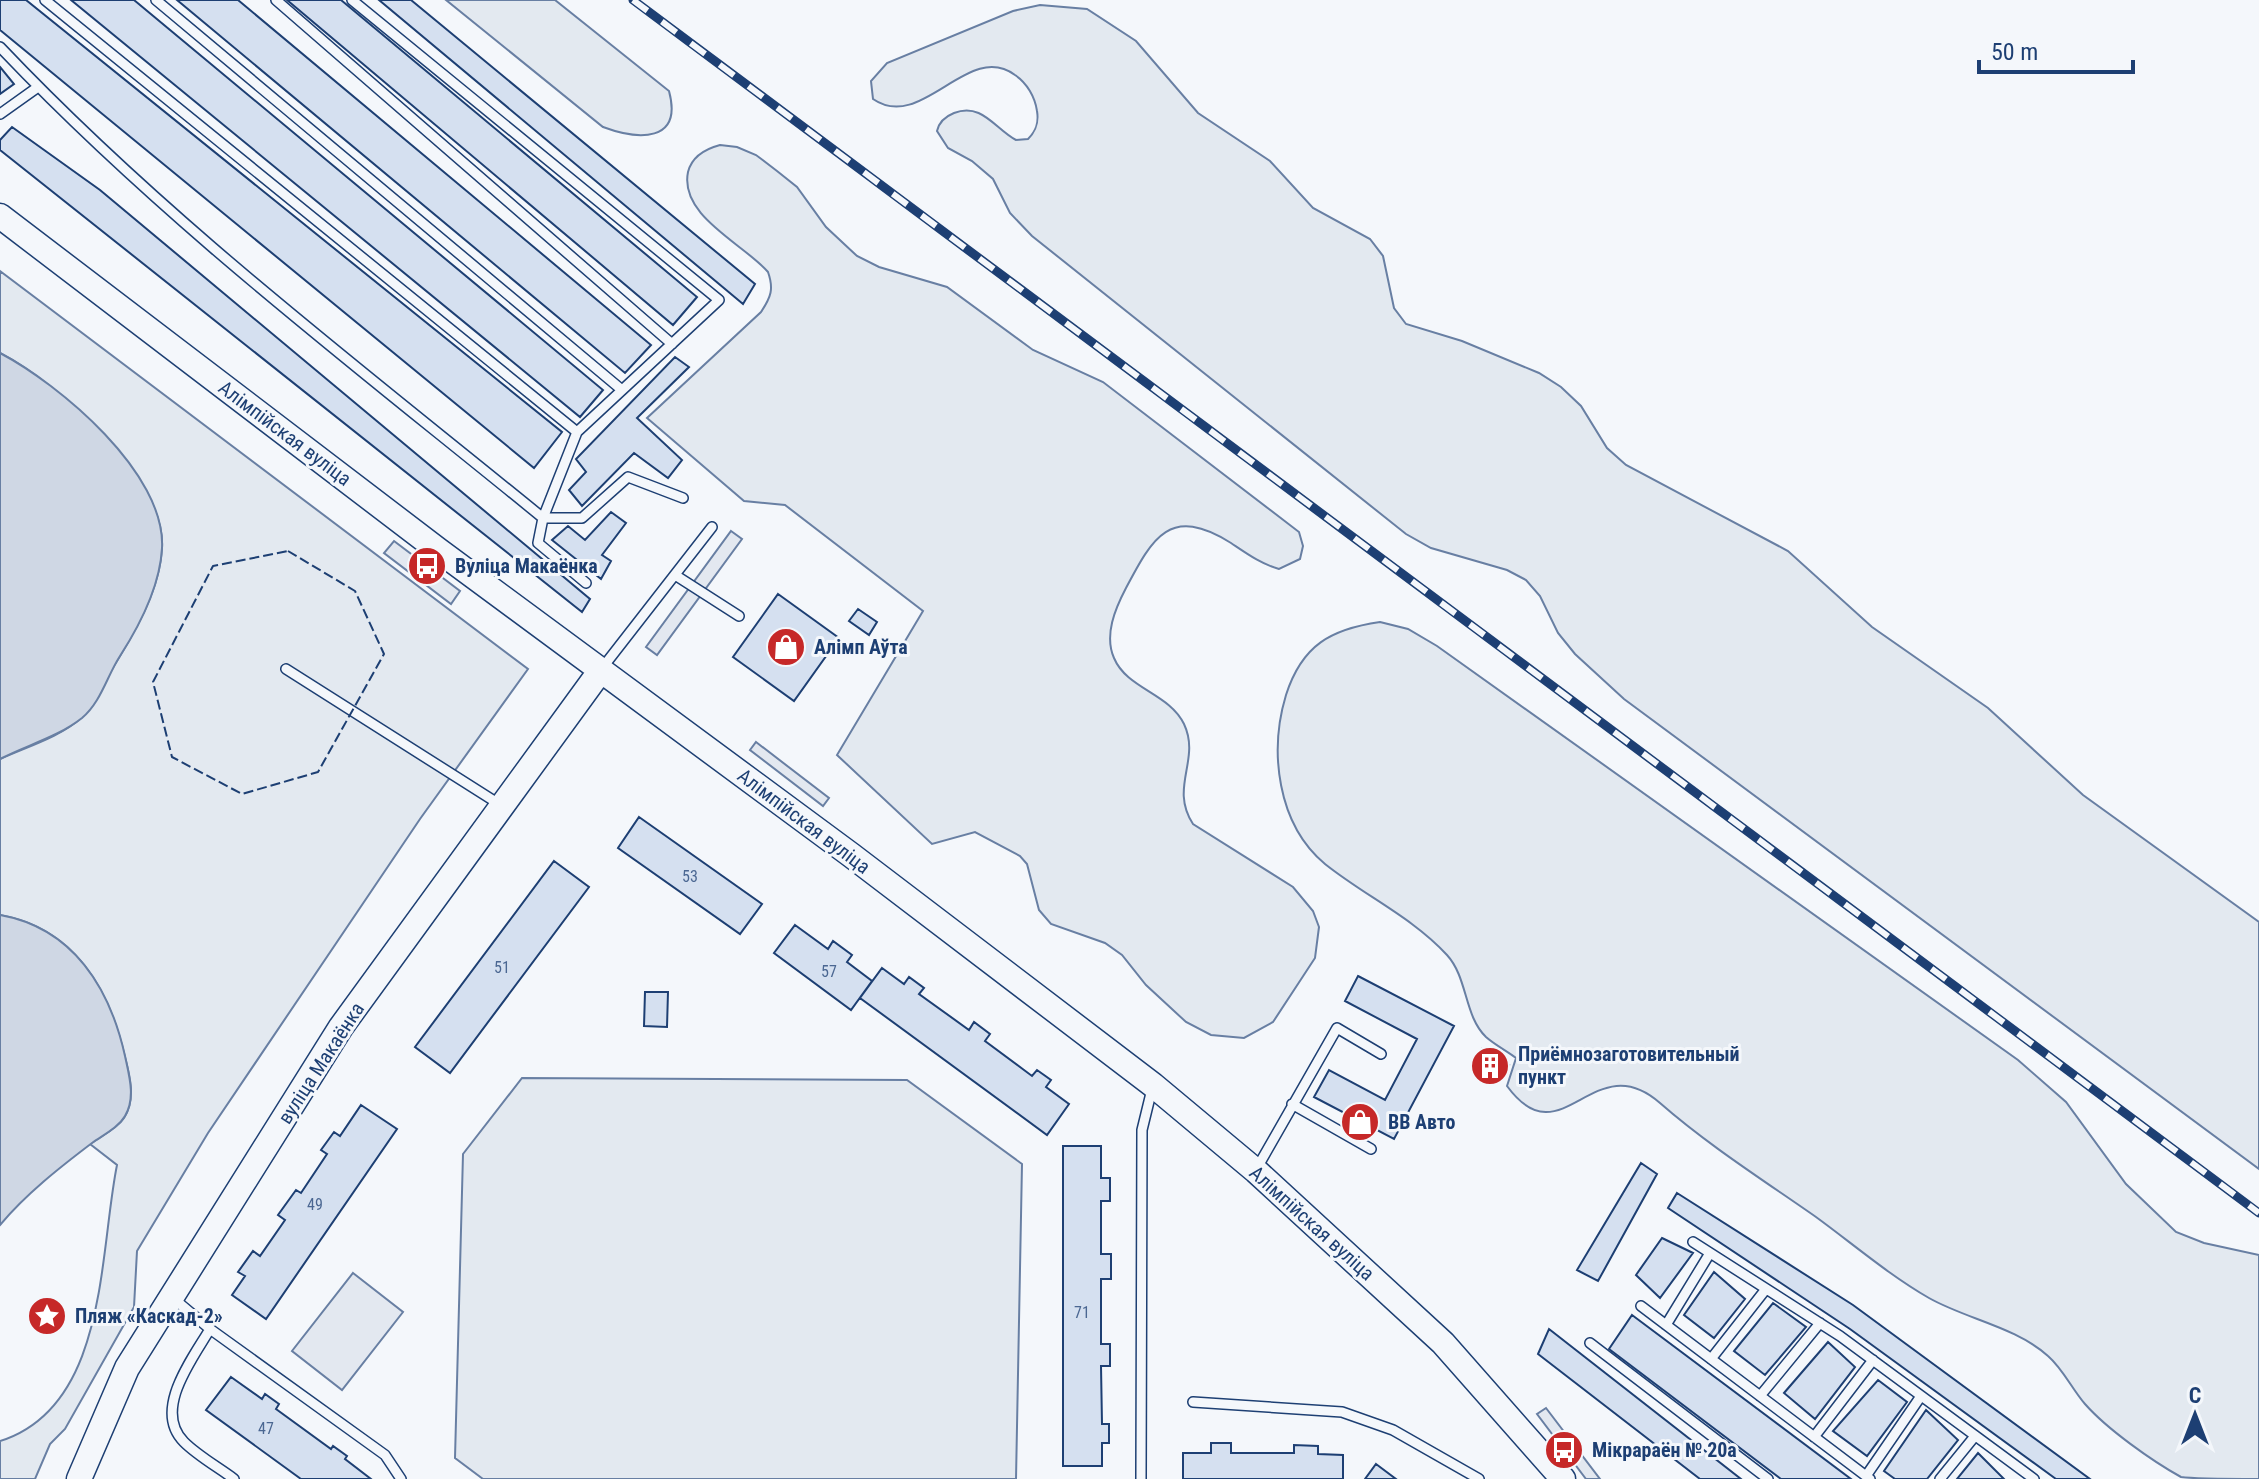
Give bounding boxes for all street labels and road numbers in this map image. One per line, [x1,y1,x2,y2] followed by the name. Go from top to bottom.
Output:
[214,375,356,491] street label: Алімпійская вуліца
[733,763,875,879] street label: Алімпійская вуліца
[273,998,369,1128] street label: вуліца Макаёнка
[1245,1161,1379,1285] street label: Алімпійская вуліца

